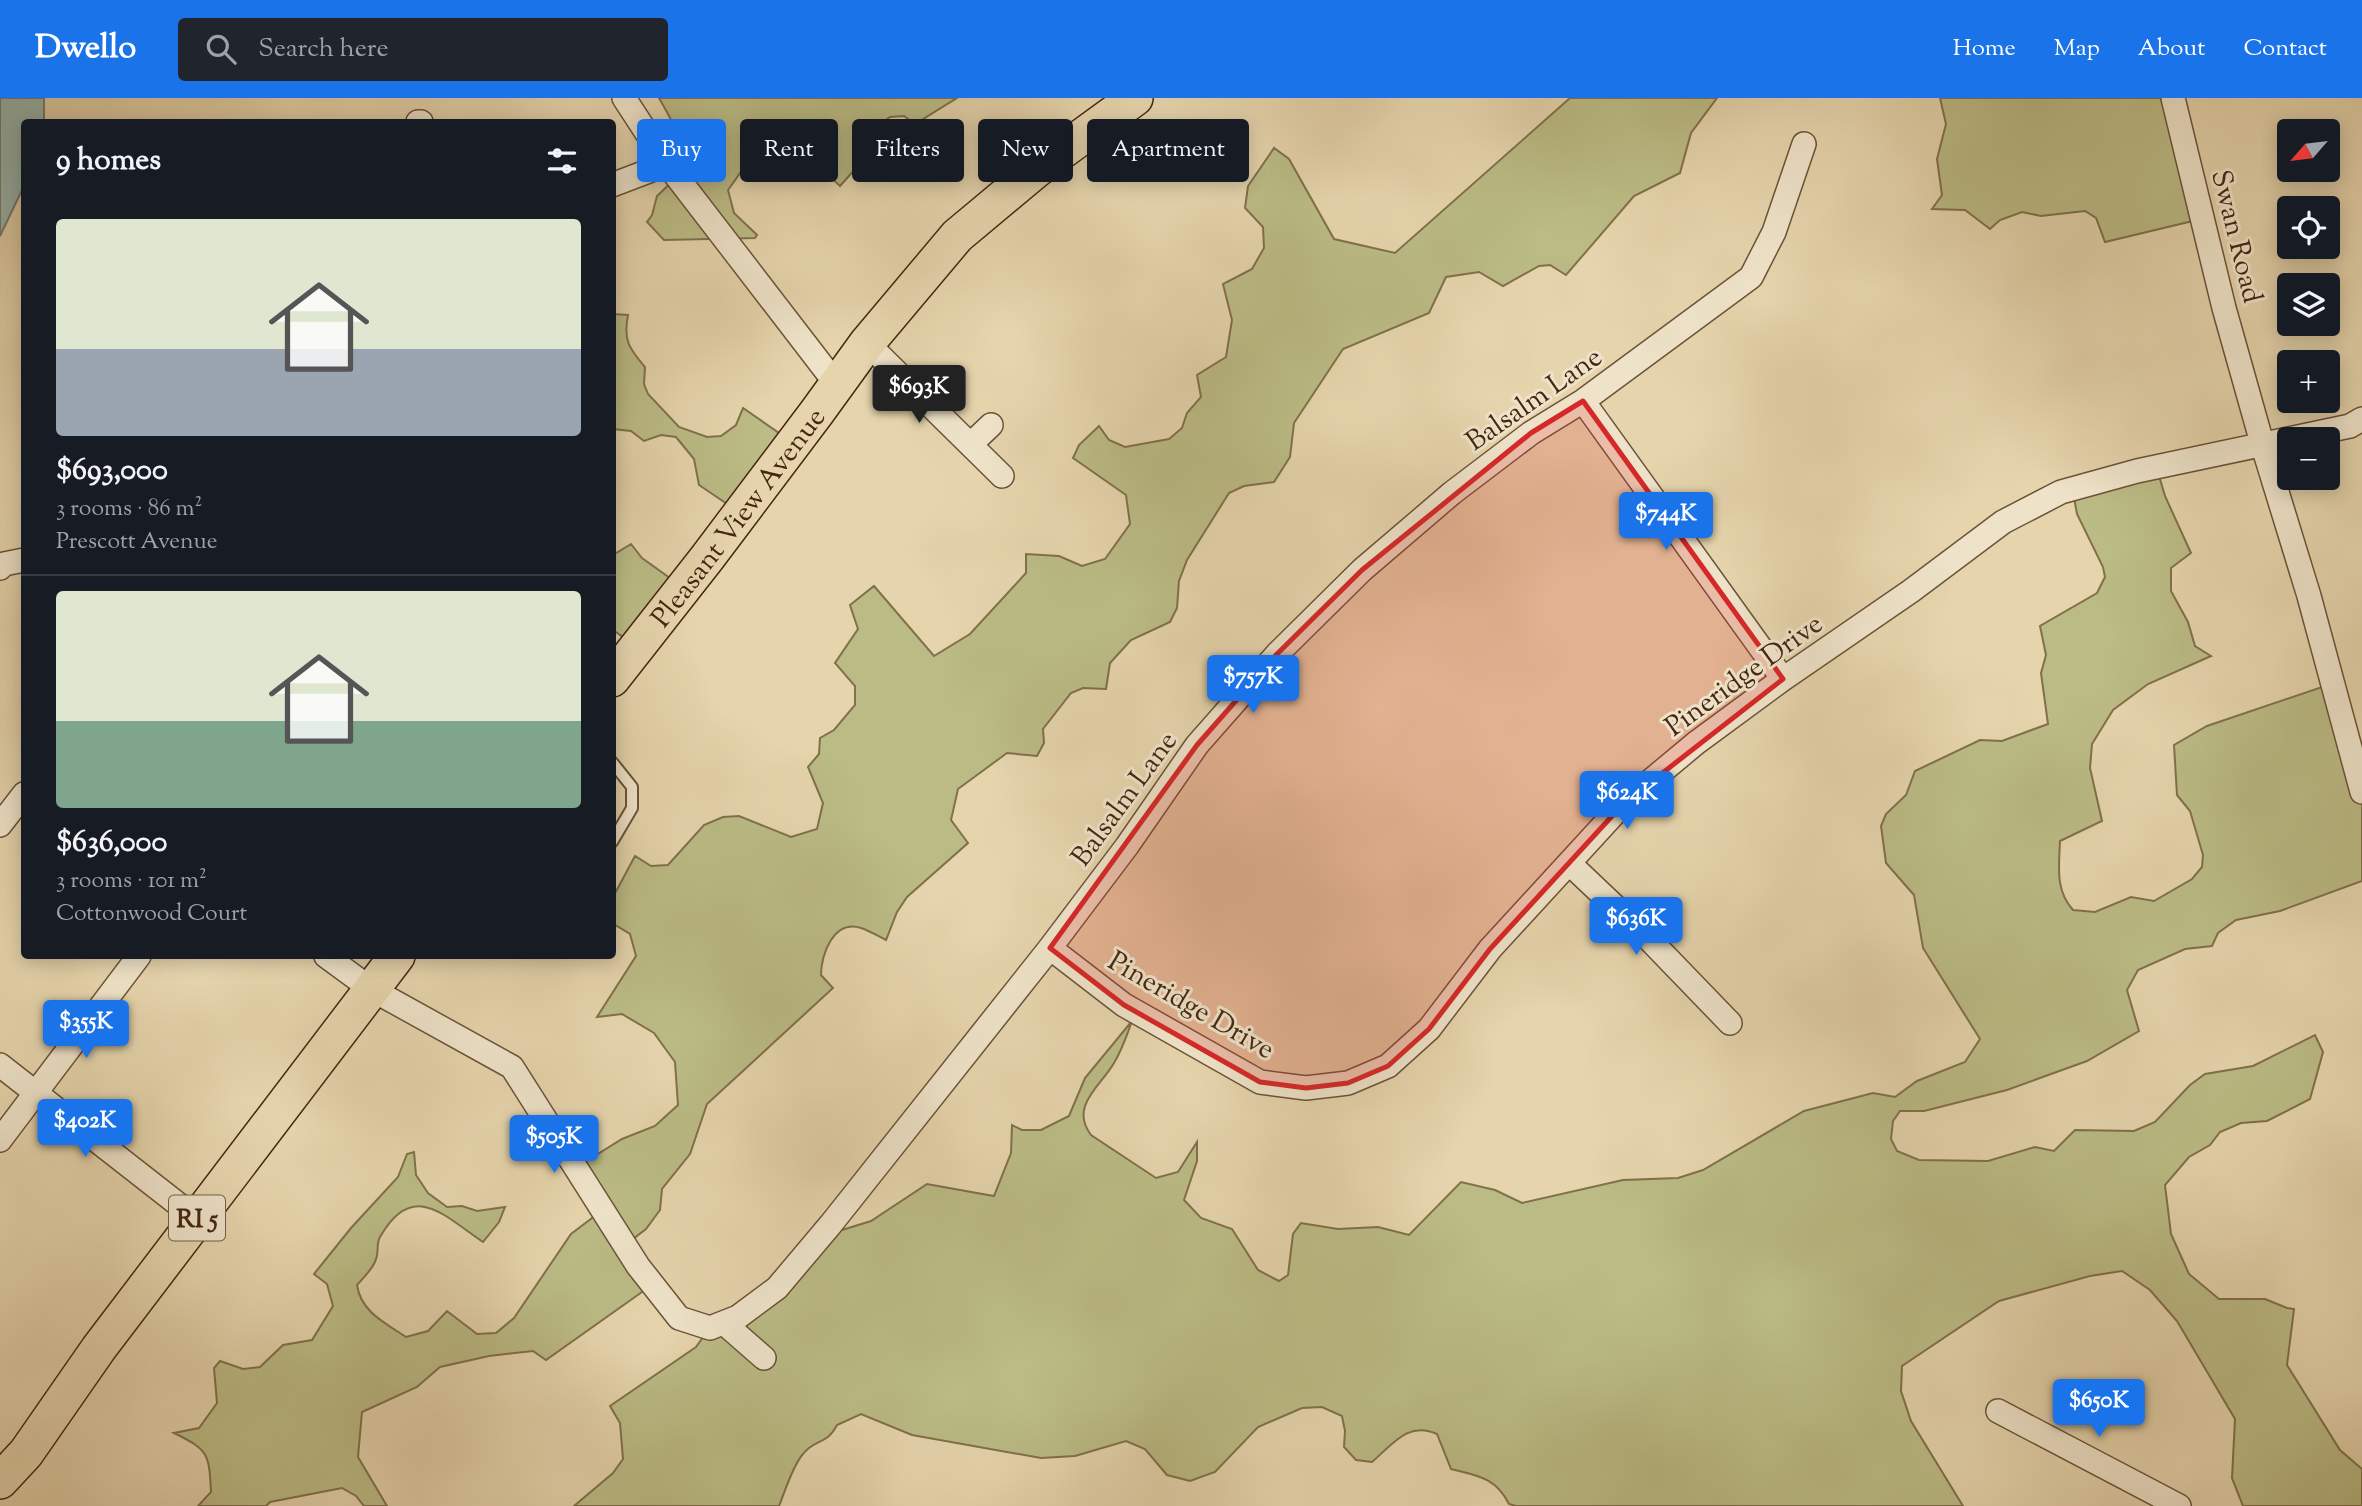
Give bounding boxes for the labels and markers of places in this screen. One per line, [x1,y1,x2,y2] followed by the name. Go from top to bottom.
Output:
[870,366,968,425] pin: $693K
[1617,492,1715,552] pin: $744K
[1204,656,1302,715] pin: $757K
[1578,772,1676,831] pin: $624K
[1587,898,1685,957] pin: $636K
[37,1000,135,1060] pin: $355K
[36,1100,134,1159] pin: $402K
[505,1116,603,1175] pin: $505K
[2050,1380,2148,1439] pin: $650K

